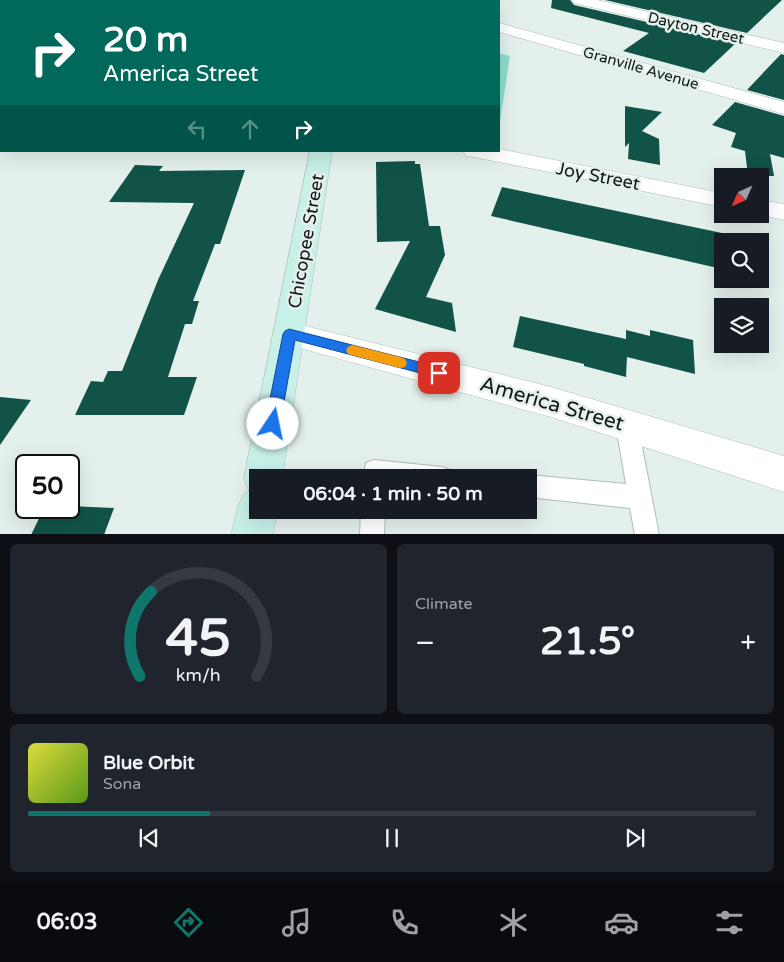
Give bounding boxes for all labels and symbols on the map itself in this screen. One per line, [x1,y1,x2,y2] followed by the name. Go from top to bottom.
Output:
[646,8,746,48] street label: Dayton Street
[581,43,701,93] street label: Granville Avenue
[554,157,642,195] street label: Joy Street
[714,168,769,222] north arrow
[283,172,329,310] street label: Chicopee Street
[418,352,460,394] pin
[477,372,627,436] street label: America Street
[246,397,298,449] position arrow
[15,454,80,519] speed limit sign: 50

